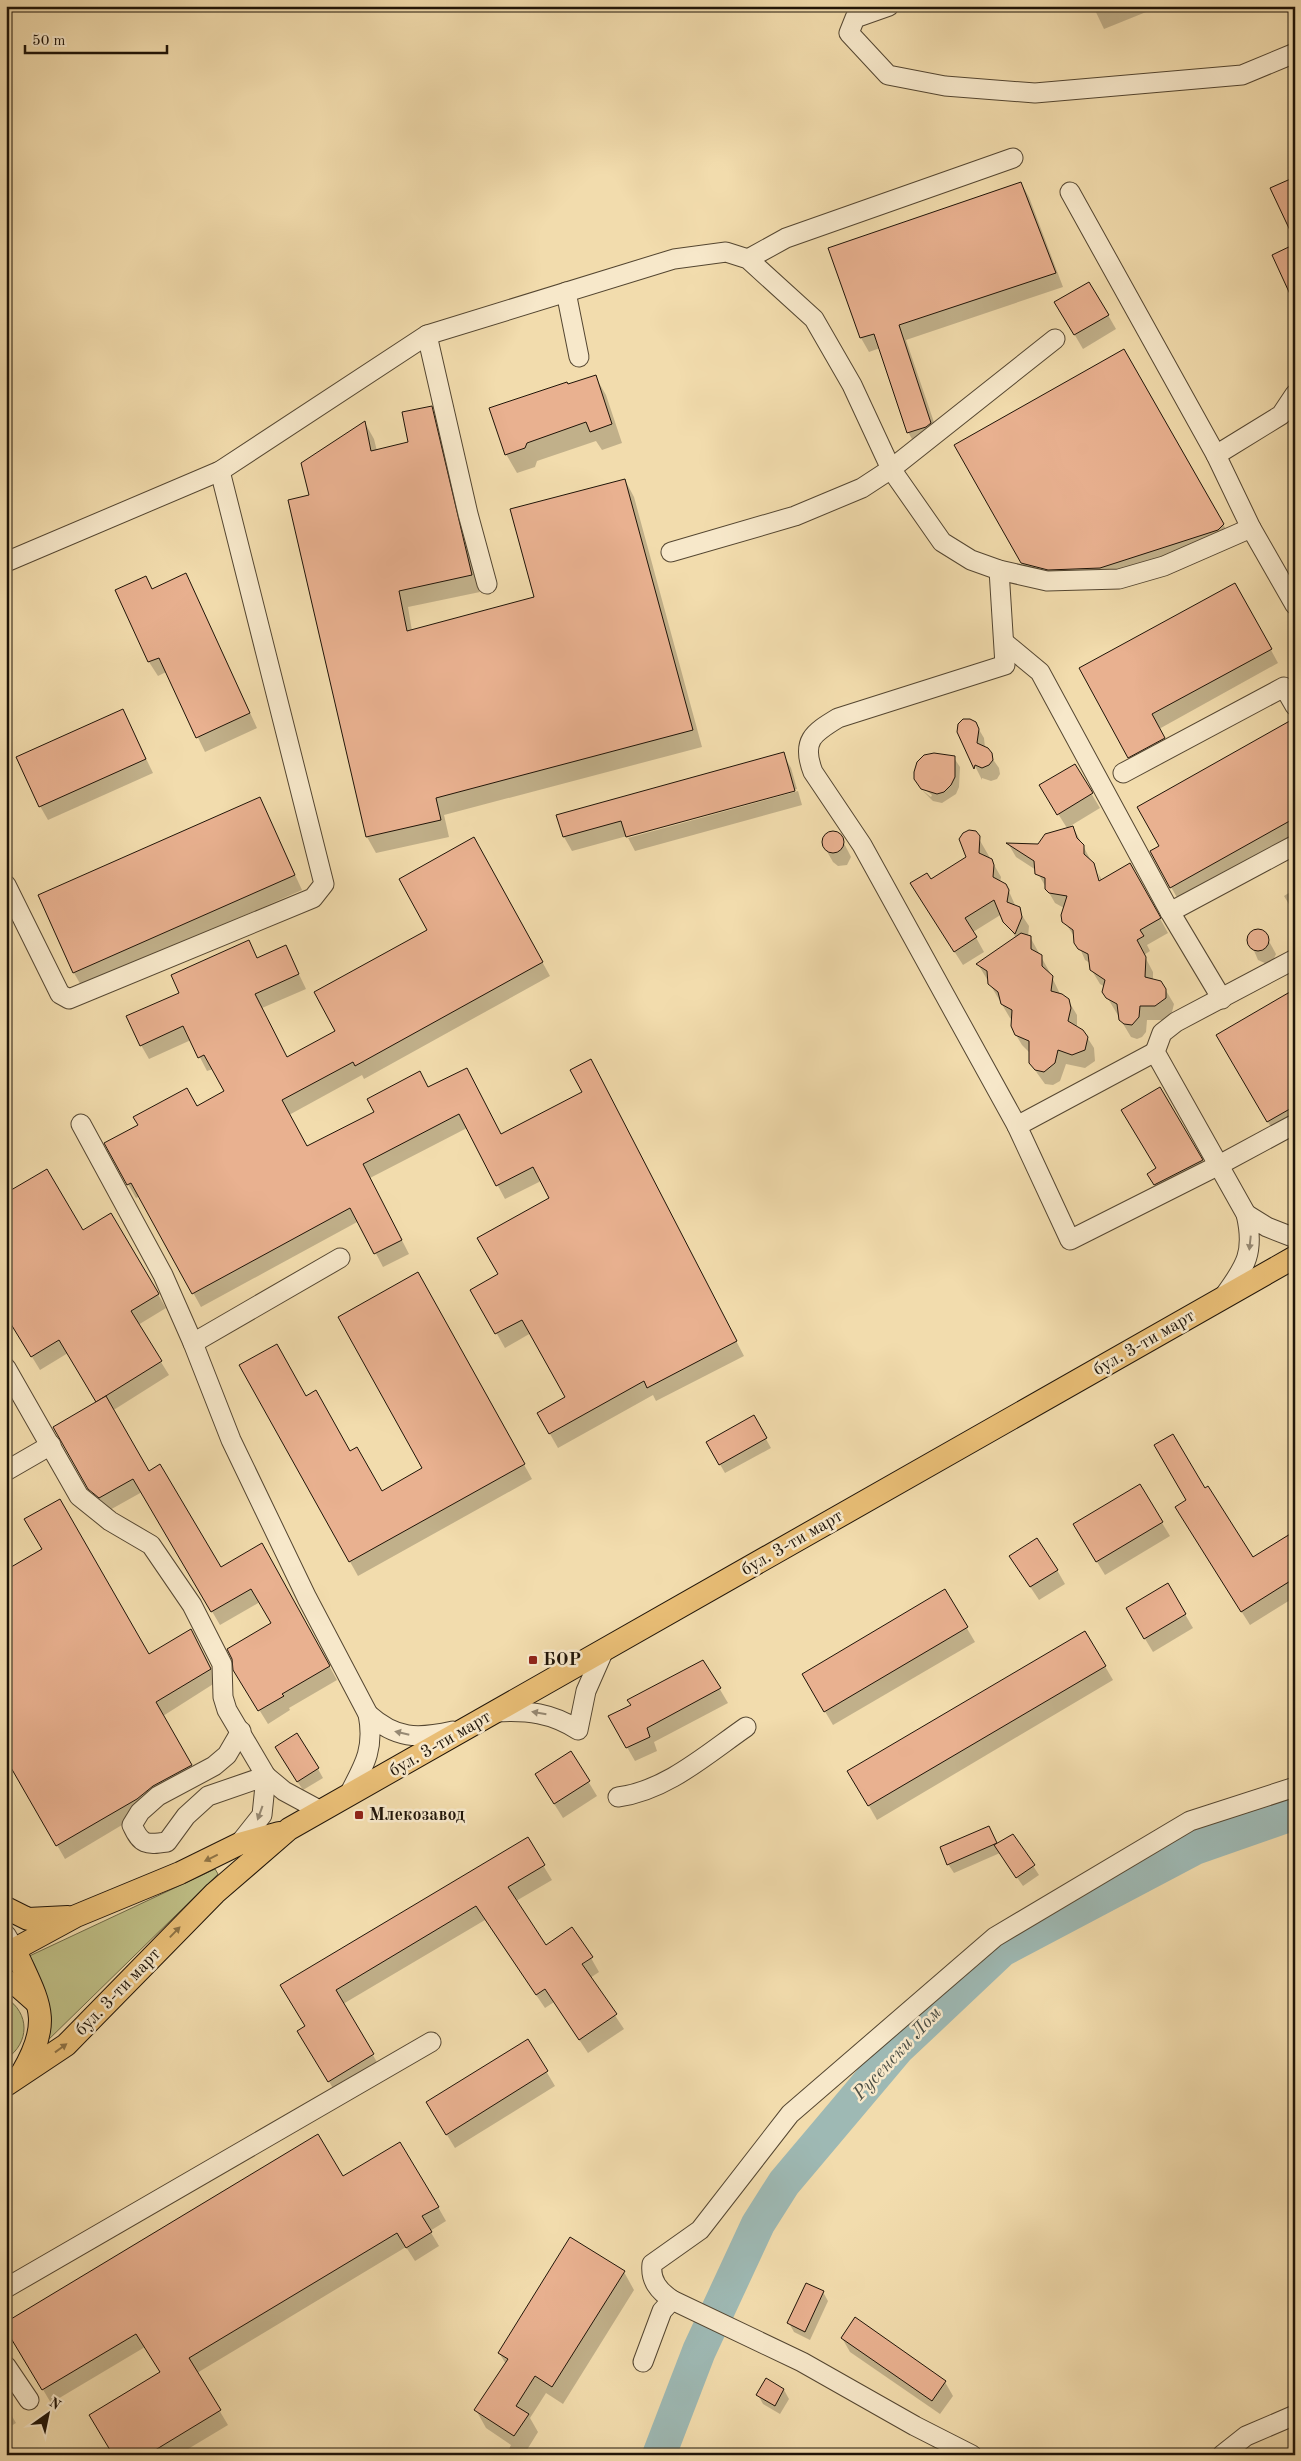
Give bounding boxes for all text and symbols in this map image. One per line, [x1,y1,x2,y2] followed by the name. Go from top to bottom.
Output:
[25,22,168,54] scale bar
[32,34,66,49] text: 50 m
[1246,1235,1254,1251] one-way arrow
[1090,1307,1198,1379] street label: бул. 3-ти март
[738,1507,846,1579] street label: бул. 3-ти март
[543,1651,581,1669] place label: БОР
[527,1654,539,1666] marker: БОР
[386,1708,494,1780] street label: бул. 3-ти март
[530,1709,546,1717] one-way arrow
[394,1729,409,1737] one-way arrow
[256,1806,264,1821] one-way arrow
[369,1806,465,1824] place label: Млекозавод
[353,1809,365,1821] marker: Млекозавод
[204,1854,218,1862] one-way arrow
[169,1927,181,1939] one-way arrow
[72,1945,164,2039] street label: бул. 3-ти март
[850,2004,946,2105] water label: Русенски Лом
[54,2043,68,2053] one-way arrow
[22,2388,72,2438] north arrow
[46,2395,63,2413] text: N

